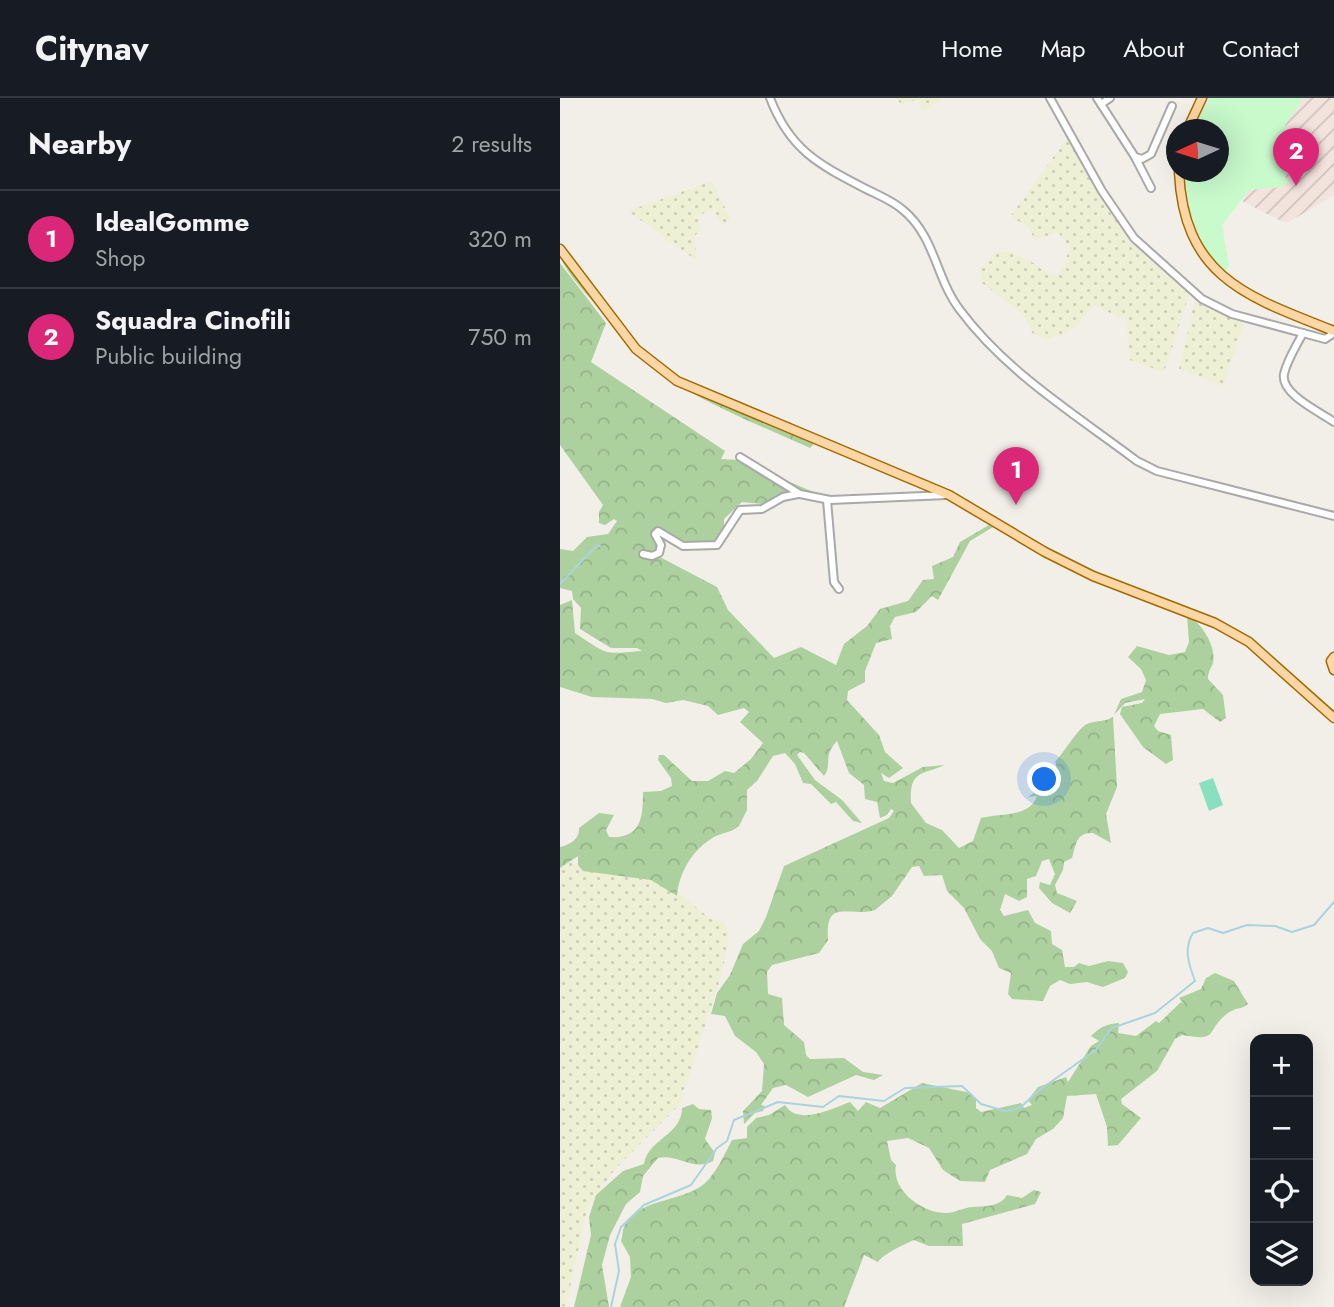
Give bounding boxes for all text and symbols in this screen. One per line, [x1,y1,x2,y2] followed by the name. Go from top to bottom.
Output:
[35,25,149,72] text: Citynav
[941,31,1003,66] text: Home
[1041,31,1085,66] text: Map
[1123,31,1184,66] text: About
[1222,31,1299,66] text: Contact
[1166,119,1229,182] north arrow
[28,122,131,165] text: Nearby
[451,127,532,161] text: 2 results
[1273,128,1319,186] pin: 2
[95,203,249,241] text: IdealGomme
[45,222,57,256] text: 1
[468,222,532,256] text: 320 m
[95,241,145,275] text: Shop
[95,301,291,339] text: Squadra Cinofili
[43,320,59,354] text: 2
[468,320,532,354] text: 750 m
[95,339,242,373] text: Public building
[993,447,1039,505] pin: 1
[1027,762,1061,796] your location
[1250,1034,1313,1286] map controls
[1250,1034,1313,1097] button: +
[1250,1097,1313,1160] button: −
[1250,1160,1313,1223] button: locate
[1250,1223,1313,1286] button: layers

